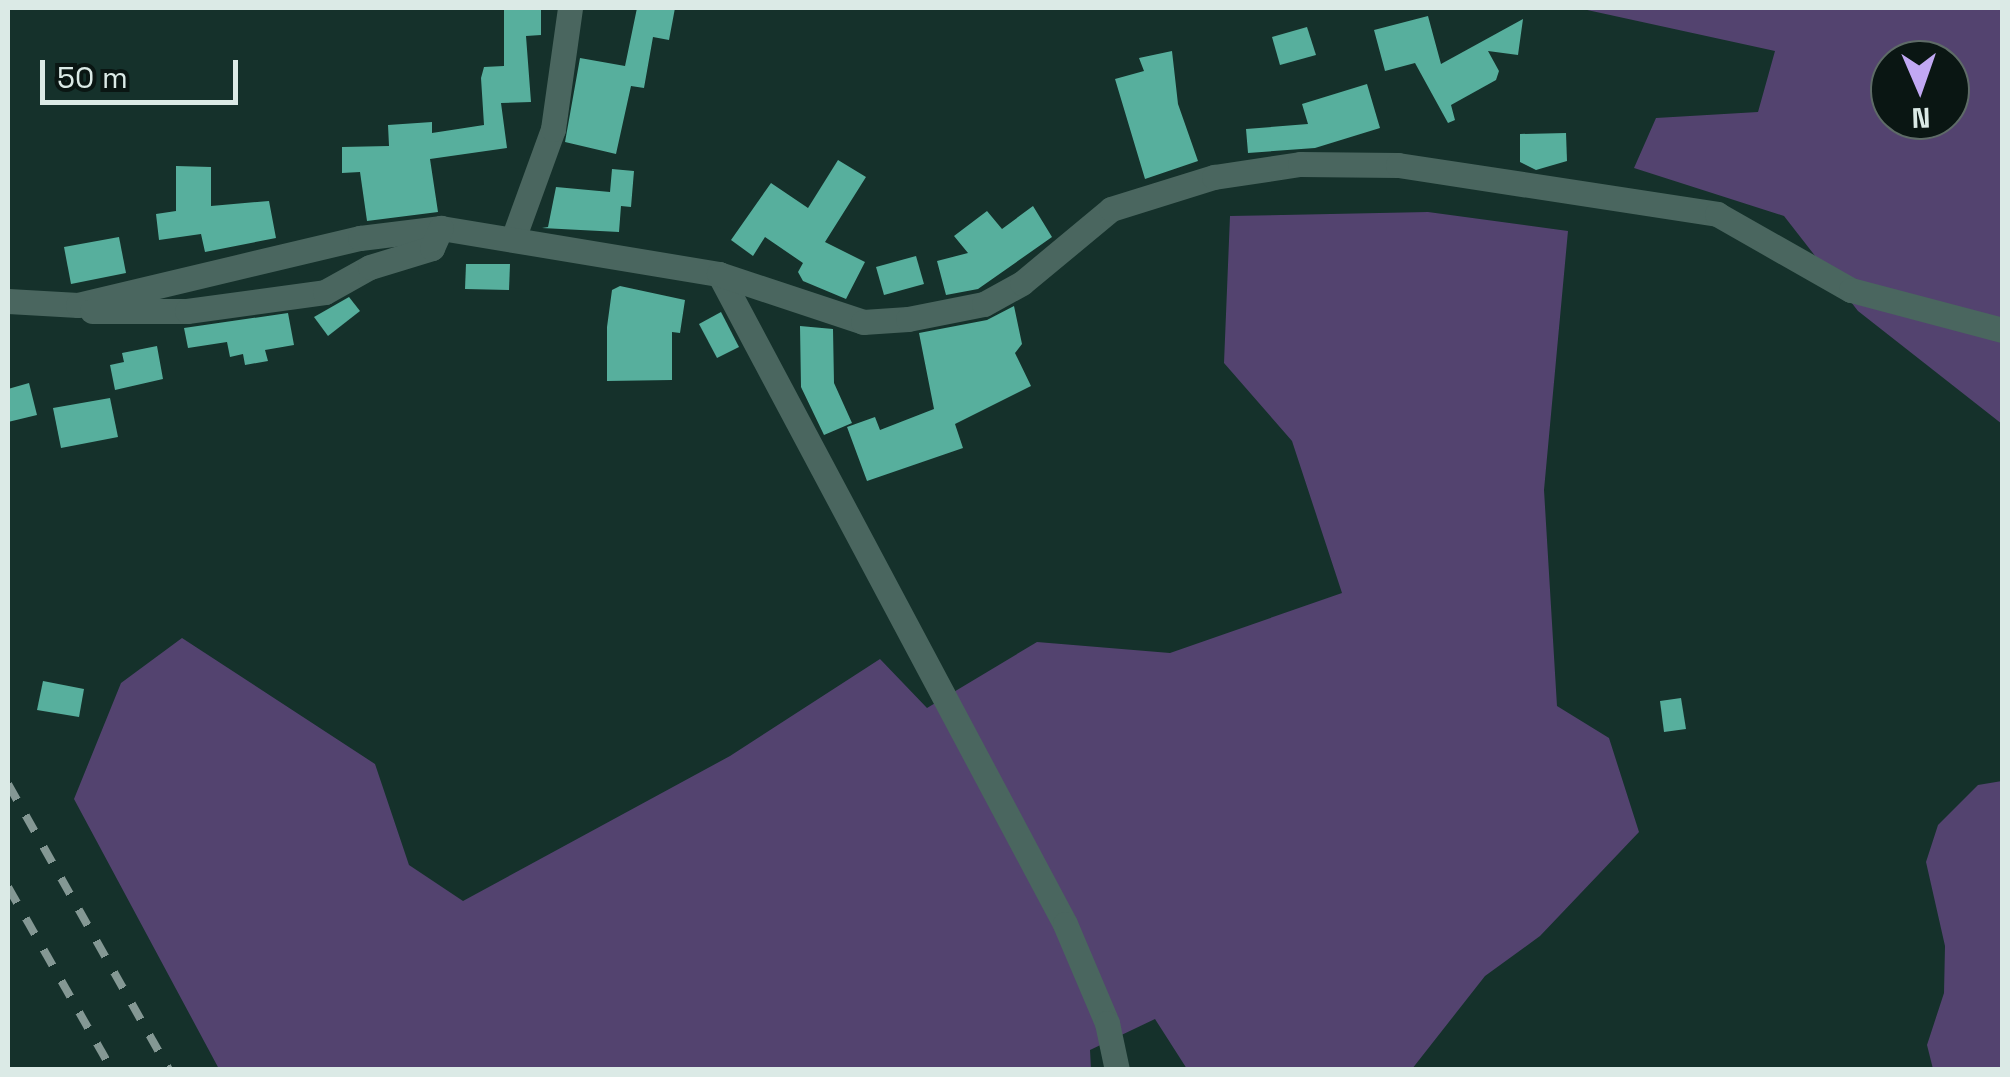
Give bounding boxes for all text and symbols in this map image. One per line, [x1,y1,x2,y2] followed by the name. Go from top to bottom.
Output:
[45,40,242,102] scale bar
[1870,40,1970,140] north arrow
[57,58,128,97] text: 50 m
[1911,100,1931,136] text: N

